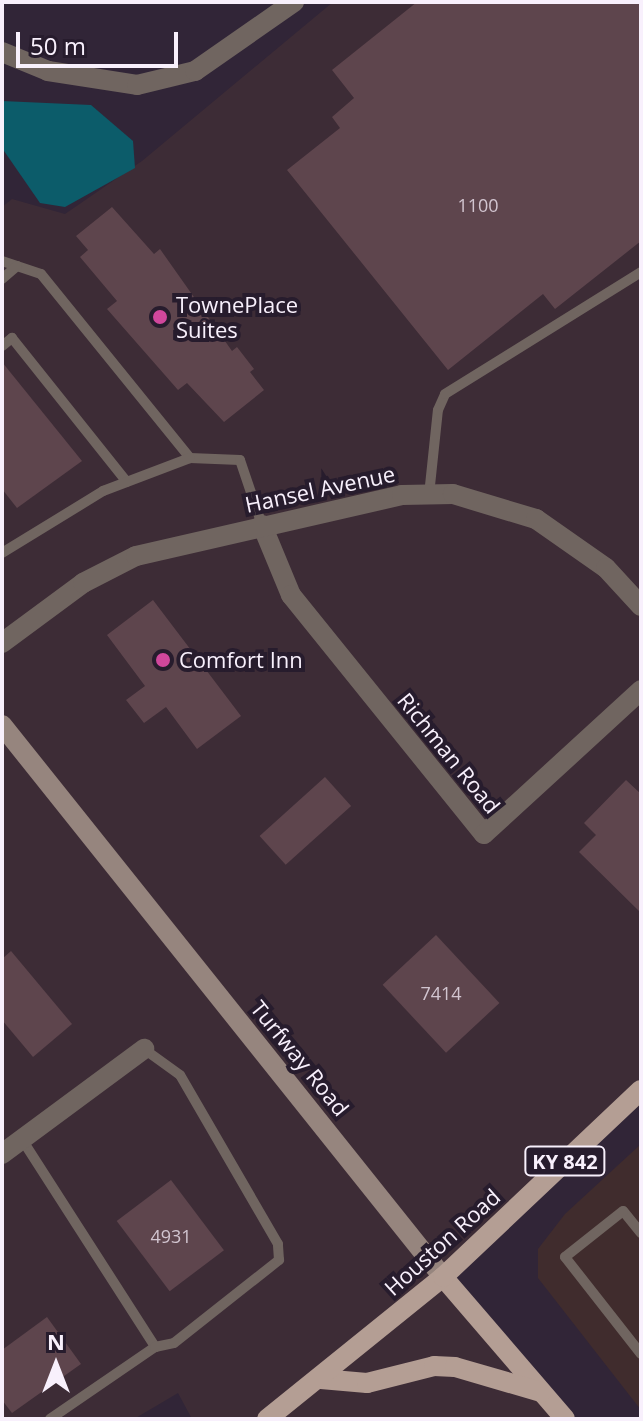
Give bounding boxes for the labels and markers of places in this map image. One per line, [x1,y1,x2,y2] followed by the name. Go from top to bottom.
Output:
[176,291,298,342] place label: TownePlace Suites
[151,308,169,326] marker: TownePlace Suites
[179,647,303,673] place label: Comfort Inn
[154,651,172,669] marker: Comfort Inn

